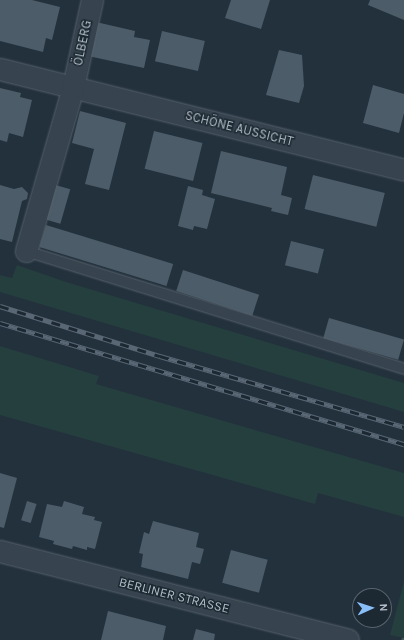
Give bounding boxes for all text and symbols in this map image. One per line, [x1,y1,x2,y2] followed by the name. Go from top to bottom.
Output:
[71,19,95,67] street label: ÖLBERG
[183,108,295,150] street label: SCHÖNE AUSSICHT
[117,575,231,617] street label: BERLINER STRASSE
[352,588,392,628] north arrow
[377,603,390,612] text: N

